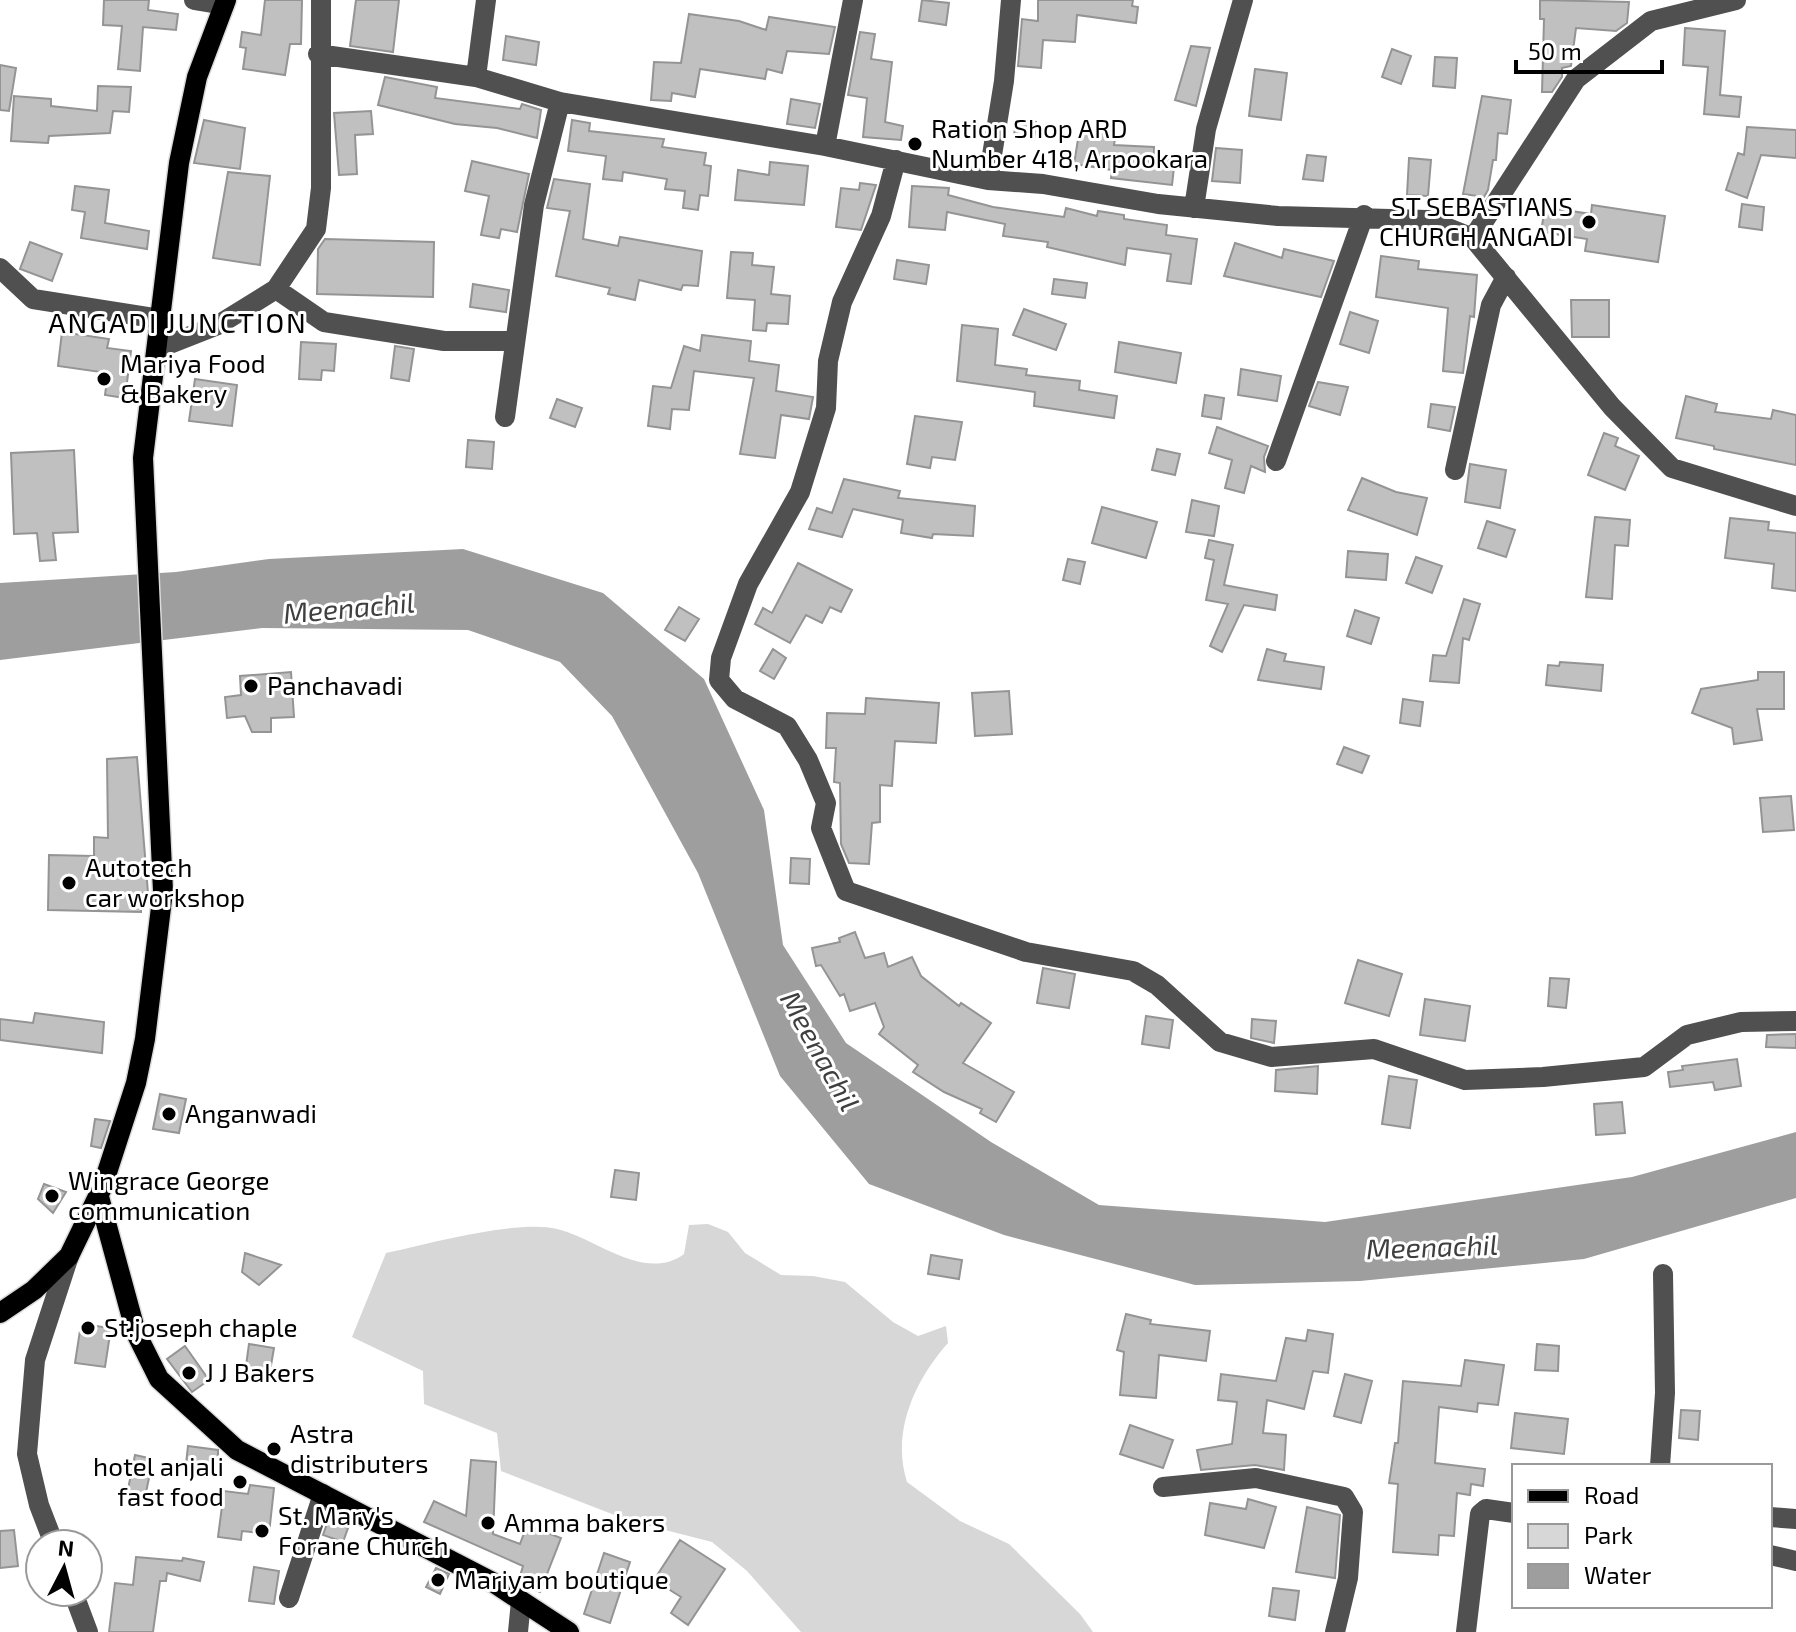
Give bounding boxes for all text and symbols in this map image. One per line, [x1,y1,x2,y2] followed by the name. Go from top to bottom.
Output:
[1516,24,1662,74] scale bar
[1528,36,1582,65] text: 50 m
[931,112,1208,173] place label: Ration Shop ARD Number 418, Arpookara
[906,135,924,153] marker: Ration Shop ARD Number 418, Arpookara
[1379,190,1573,251] place label: ST SEBASTIANS CHURCH ANGADI
[1580,213,1598,231] marker: ST SEBASTIANS CHURCH ANGADI
[48,305,308,339] district label: ANGADI JUNCTION
[120,347,266,408] place label: Mariya Food & Bakery
[95,370,113,388] marker: Mariya Food & Bakery
[282,584,416,630] water label: Meenachil
[267,669,403,700] place label: Panchavadi
[242,677,260,695] marker: Panchavadi
[85,851,245,912] place label: Autotech car workshop
[60,874,78,892] marker: Autotech car workshop
[774,985,868,1116] water label: Meenachil
[185,1097,317,1128] place label: Anganwadi
[160,1105,178,1123] marker: Anganwadi
[68,1164,269,1225] place label: Wingrace George communication
[43,1187,61,1205] marker: Wingrace George communication
[1366,1227,1498,1265] water label: Meenachil
[104,1311,298,1342] place label: St.joseph chaple
[79,1319,97,1337] marker: St.joseph chaple
[205,1356,315,1387] place label: J J Bakers
[180,1364,198,1382] marker: J J Bakers
[290,1417,428,1478] place label: Astra distributers
[265,1440,283,1458] marker: Astra distributers
[93,1450,224,1511] place label: hotel anjali fast food
[1512,1464,1772,1608] legend
[231,1473,249,1491] marker: hotel anjali fast food
[1584,1480,1639,1509] text: Road
[278,1499,449,1560] place label: St. Mary's Forane Church
[504,1506,665,1537] place label: Amma bakers
[479,1514,497,1532] marker: Amma bakers
[1584,1520,1633,1549] text: Park
[253,1522,271,1540] marker: St. Mary's Forane Church
[24,1528,104,1608] north arrow
[57,1533,75,1561] text: N
[1584,1560,1652,1589] text: Water
[454,1563,669,1594] place label: Mariyam boutique
[429,1571,447,1589] marker: Mariyam boutique

